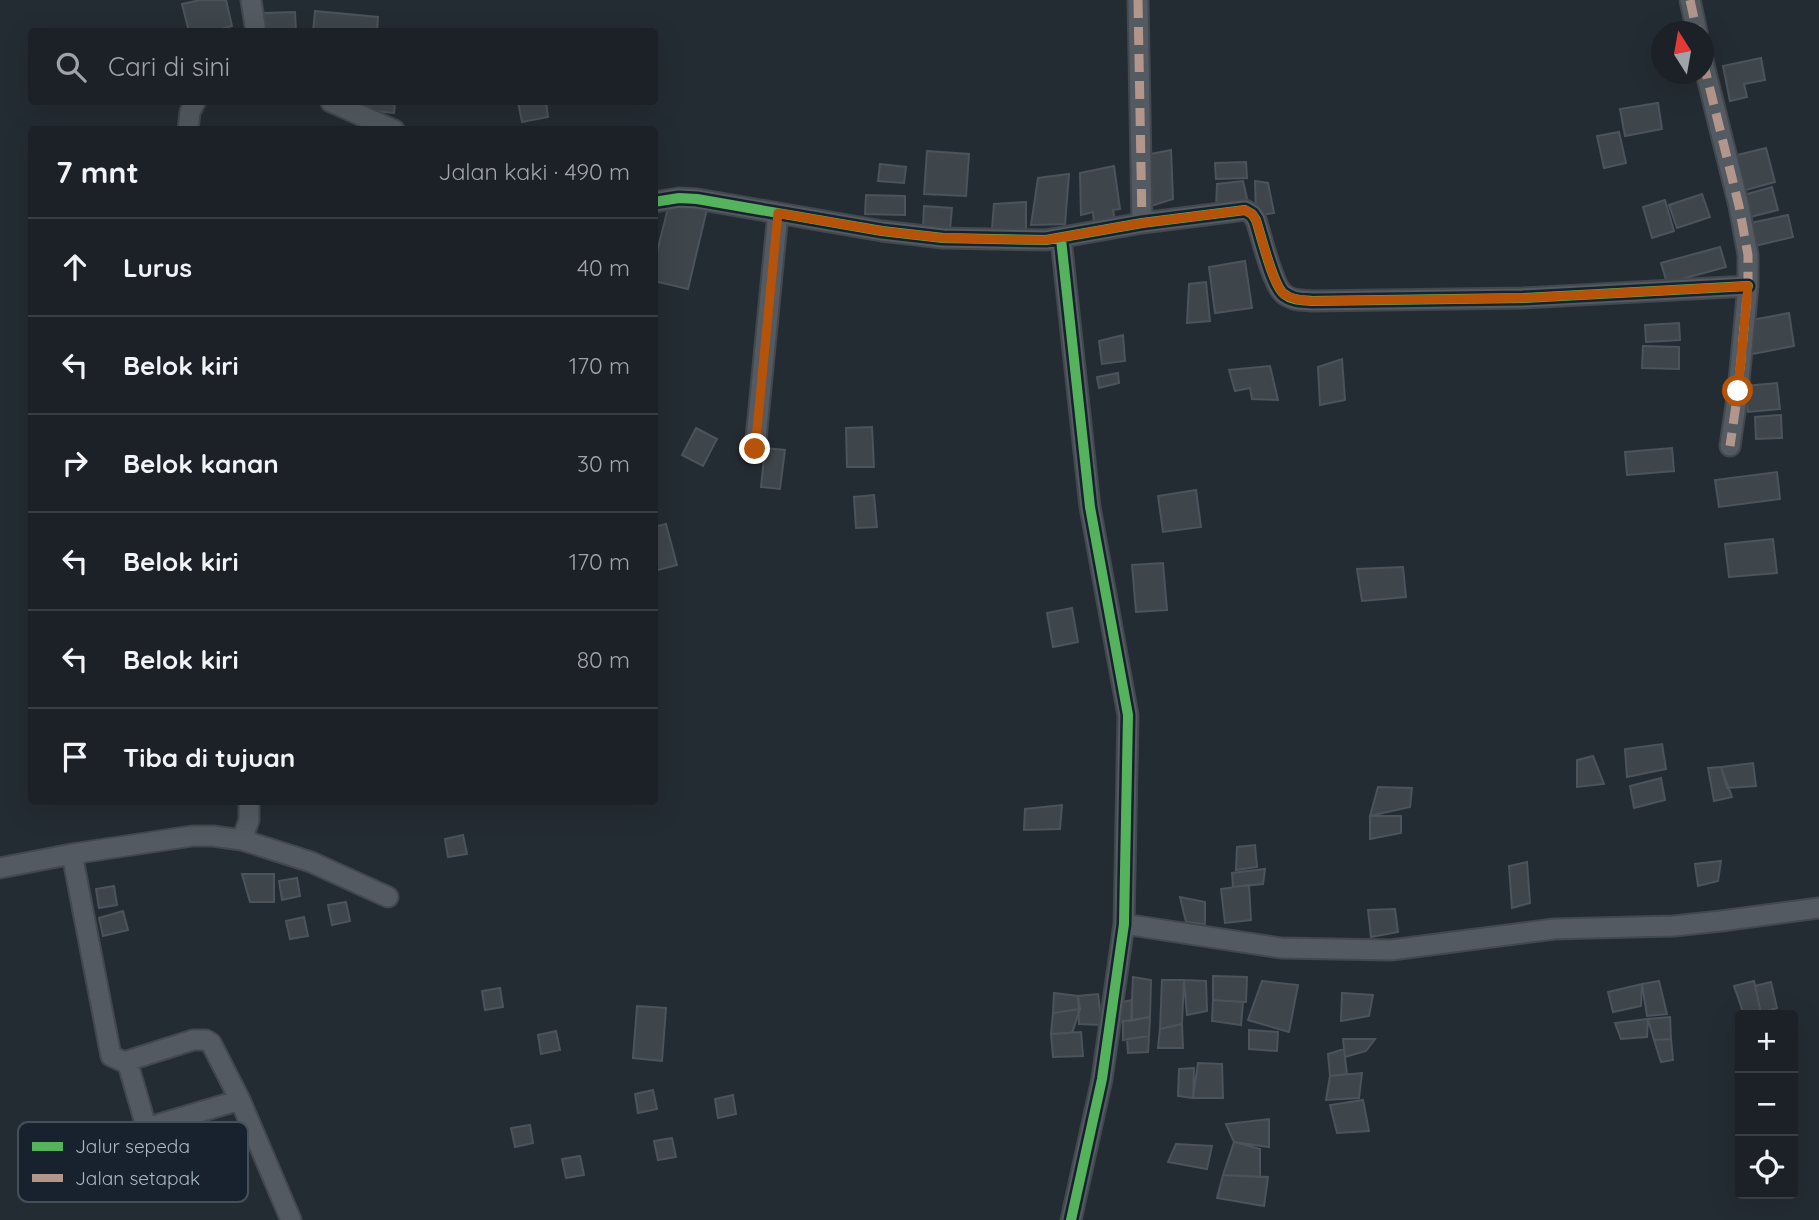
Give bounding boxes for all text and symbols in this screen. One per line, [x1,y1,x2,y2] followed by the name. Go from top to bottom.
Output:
[1651,21,1714,84] north arrow
[28,28,658,105] search box
[52,48,90,86] icon: search
[108,50,230,83] text: Cari di sini
[56,153,139,191] text: 7 mnt
[438,157,630,186] text: Jalan kaki · 490 m
[56,248,94,286] icon: ahead
[123,251,192,284] text: Lurus
[577,253,630,282] text: 40 m
[56,346,94,384] icon: left
[123,349,239,382] text: Belok kiri
[569,351,630,380] text: 170 m
[1722,375,1753,406] route start
[739,433,770,464] route end
[56,444,94,482] icon: right
[123,447,279,480] text: Belok kanan
[577,449,630,478] text: 30 m
[56,542,94,580] icon: left
[123,545,239,578] text: Belok kiri
[569,547,630,576] text: 170 m
[56,640,94,678] icon: left
[123,643,239,676] text: Belok kiri
[577,645,630,674] text: 80 m
[56,738,94,776] icon: arrive
[123,741,295,774] text: Tiba di tujuan
[1735,1010,1798,1199] map controls
[1735,1010,1798,1073] button: +
[1735,1073,1798,1136] button: −
[18,1122,248,1202] legend
[75,1134,190,1158] text: Jalur sepeda
[1735,1136,1798,1199] button: locate
[75,1166,200,1190] text: Jalan setapak

